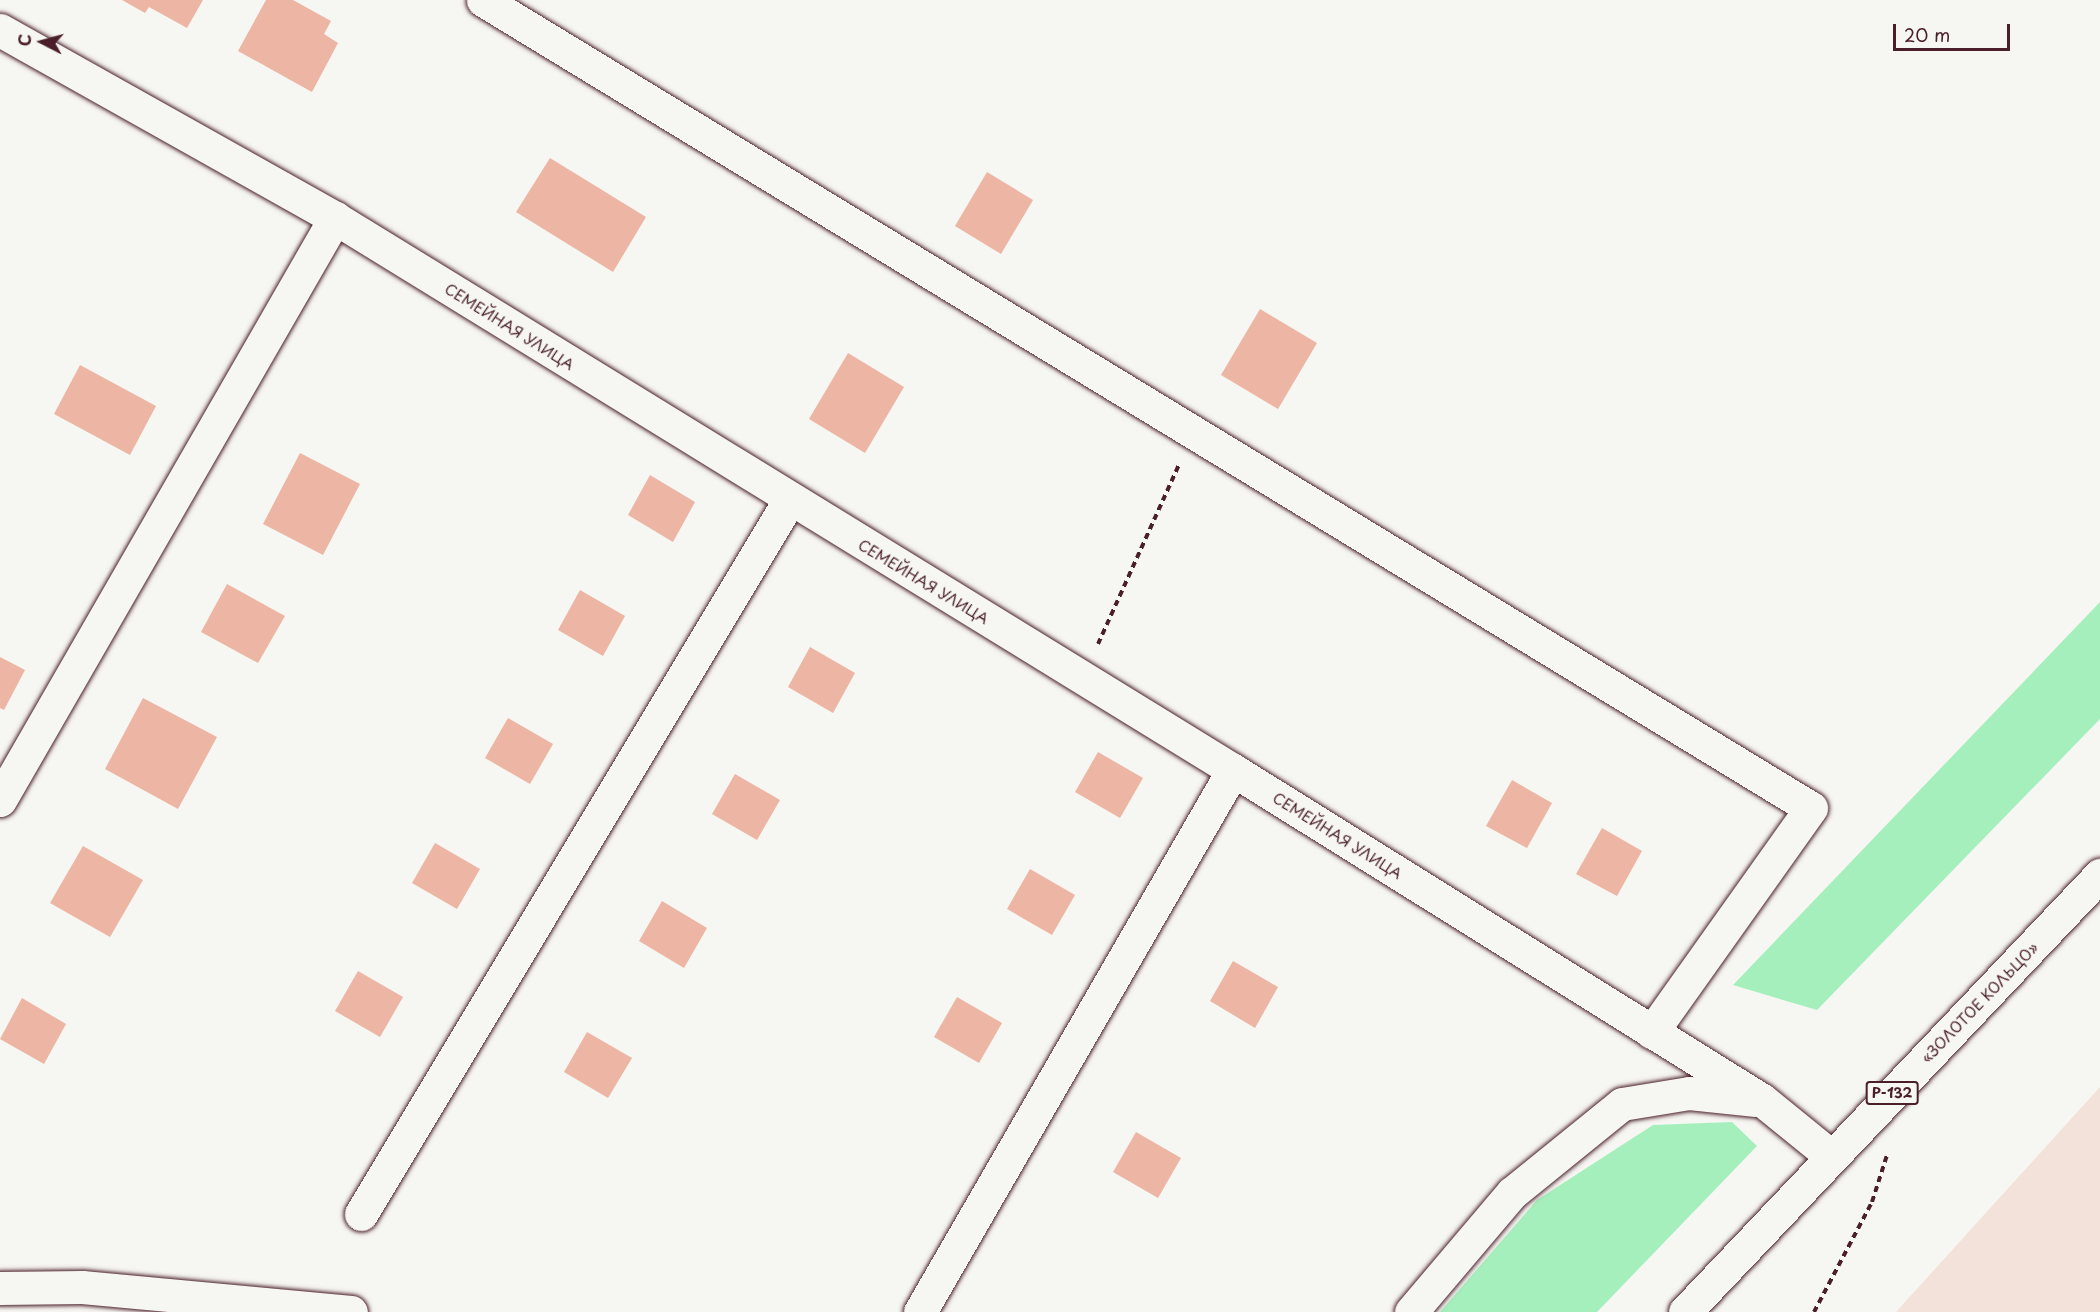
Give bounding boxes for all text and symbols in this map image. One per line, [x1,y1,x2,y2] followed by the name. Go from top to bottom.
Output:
[12,12,72,72] north arrow
[1896,12,2013,50] scale bar
[1904,21,1950,48] text: 20 m
[12,33,37,47] text: С
[442,279,578,373] street label: СЕМЕЙНАЯ УЛИЦА
[855,535,993,627] street label: СЕМЕЙНАЯ УЛИЦА
[1270,788,1406,882] street label: СЕМЕЙНАЯ УЛИЦА
[1916,938,2042,1066] street label: «ЗОЛОТОЕ КОЛЬЦО»
[1865,1082,1919,1104] road number: Р-132

